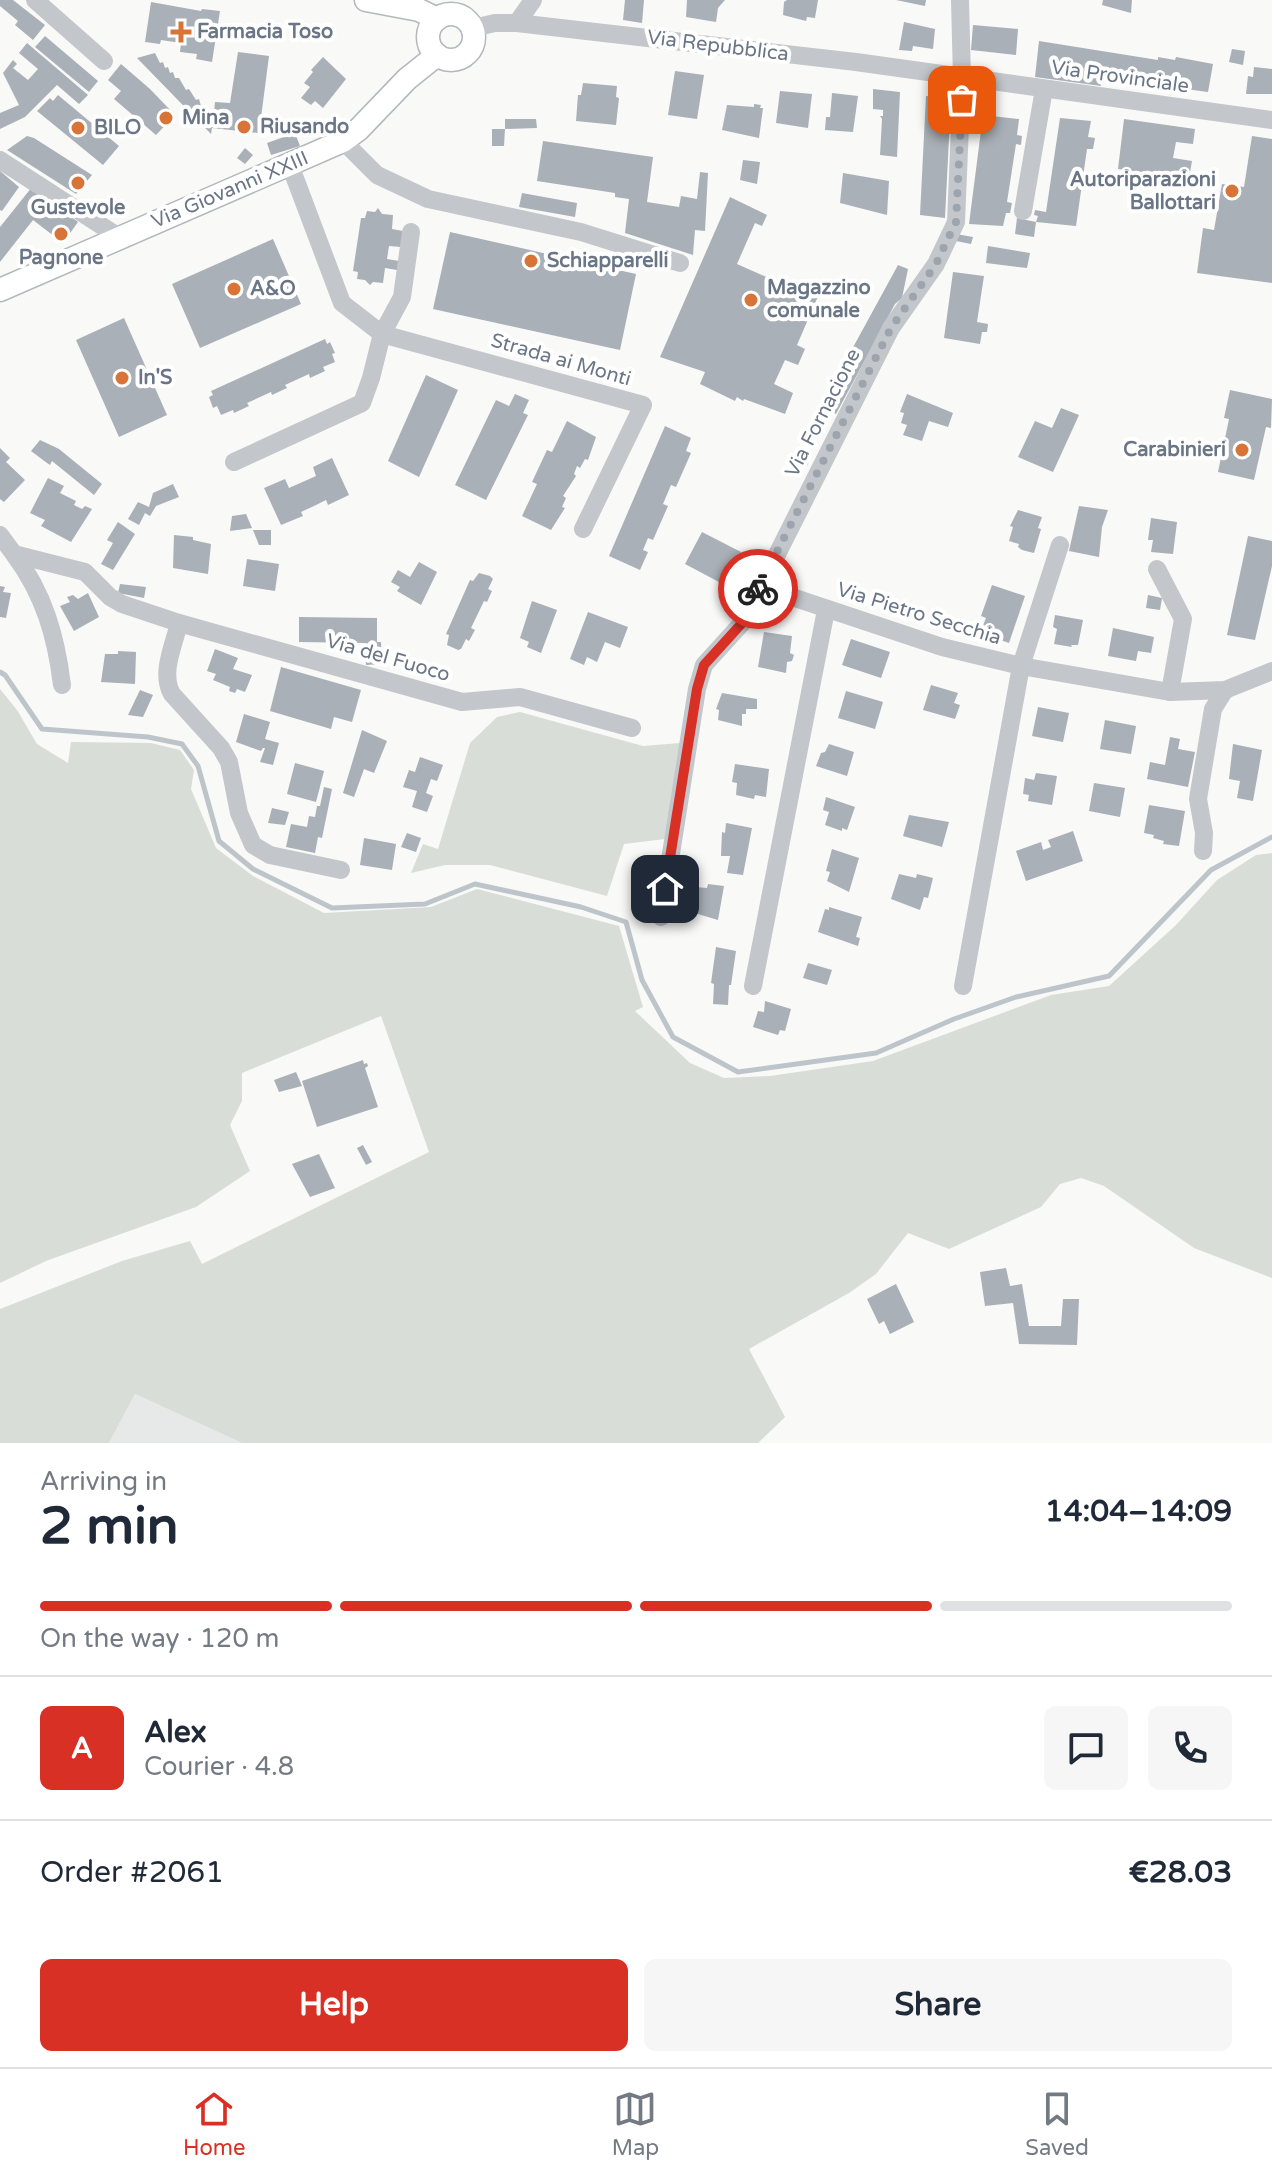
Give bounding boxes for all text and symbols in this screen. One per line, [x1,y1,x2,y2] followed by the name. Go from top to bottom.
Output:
[197,20,333,44] place label: Farmacia Toso
[172,23,190,41] marker: Farmacia Toso
[646,25,790,67] street label: Via Repubblica
[1050,55,1190,99] street label: Via Provinciale
[928,66,996,134] pin
[940,78,984,122] icon: bag
[182,106,230,130] place label: Mina
[157,109,175,127] marker: Mina
[260,115,349,139] place label: Riusando
[94,116,141,140] place label: BILO
[235,118,253,136] marker: Riusando
[69,119,87,137] marker: BILO
[148,146,312,234] street label: Via Giovanni XXIII
[1070,168,1216,215] place label: Autoriparazioni Ballottari
[69,174,87,192] marker: Gustevole
[1223,182,1241,200] marker: Autoriparazioni Ballottari
[31,196,125,220] place label: Gustevole
[52,225,70,243] marker: Pagnone
[19,246,103,270] place label: Pagnone
[547,249,668,273] place label: Schiapparelli
[522,252,540,270] marker: Schiapparelli
[767,276,871,323] place label: Magazzino comunale
[250,277,296,301] place label: A&O
[225,280,243,298] marker: A&O
[742,291,760,309] marker: Magazzino comunale
[488,329,634,391] street label: Strada ai Monti
[780,345,866,481] street label: Via Fornacione
[138,366,172,390] place label: In'S
[113,369,131,387] marker: In'S
[1123,438,1226,462] place label: Carabinieri
[1233,441,1251,459] marker: Carabinieri
[718,549,798,629] courier
[736,567,780,611] icon: bike
[834,578,1004,650] street label: Via Pietro Secchia
[323,629,453,687] street label: Via del Fuoco
[631,855,699,923] pin
[643,867,687,911] icon: home
[40,1466,167,1497] text: Arriving in
[1045,1493,1232,1530] text: 14:04–14:09
[40,1495,179,1558] text: 2 min
[40,1623,279,1654] text: On the way · 120 m
[1044,1706,1128,1790] button: chat
[1148,1706,1232,1790] button: phone
[144,1714,207,1751] text: Alex
[71,1730,93,1767] text: A
[144,1751,294,1782] text: Courier · 4.8
[40,1854,224,1891] text: Order #2061
[1128,1854,1232,1891] text: €28.03
[40,1959,628,2051] button: Help
[644,1959,1232,2051] button: Share
[183,2087,245,2161] tab: Home
[612,2087,659,2161] tab: Map
[1025,2087,1089,2161] tab: Saved

